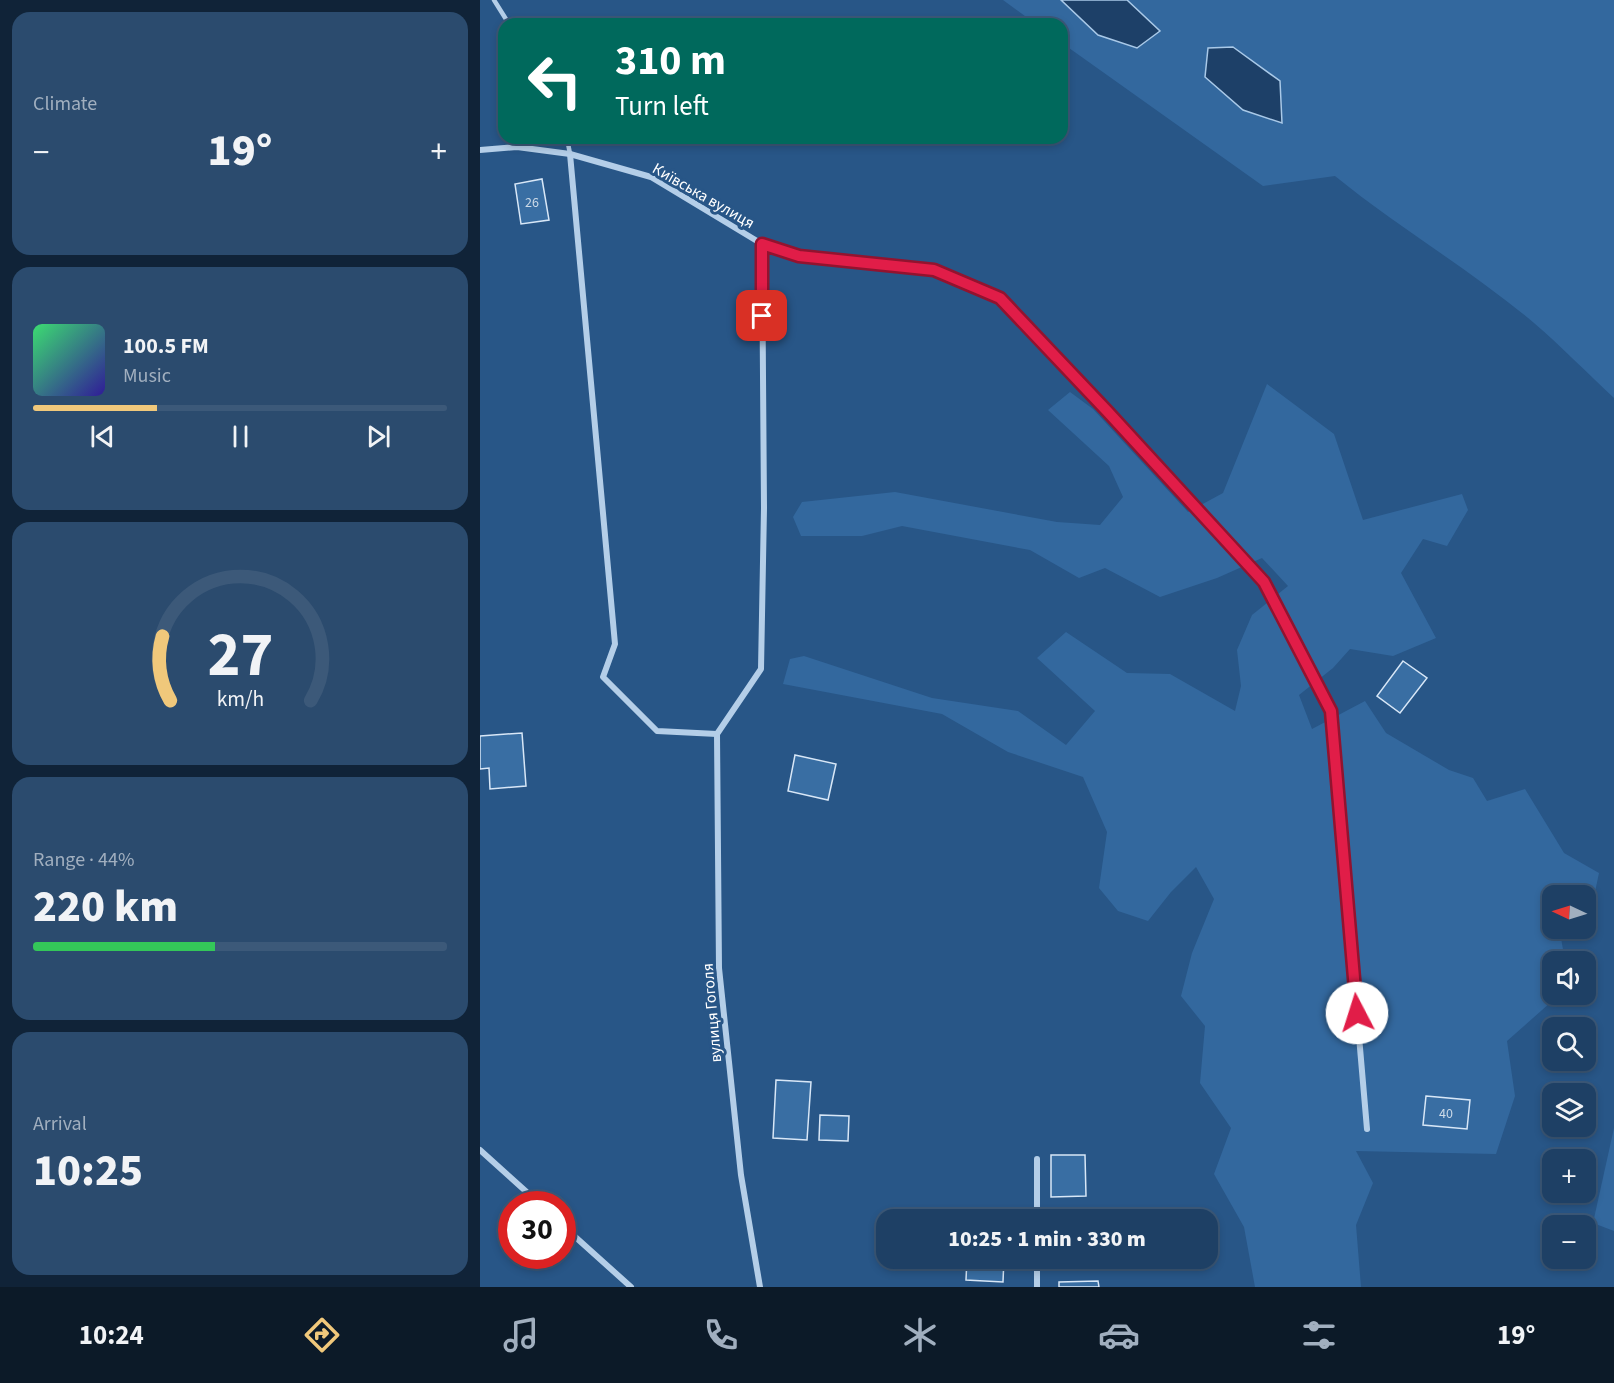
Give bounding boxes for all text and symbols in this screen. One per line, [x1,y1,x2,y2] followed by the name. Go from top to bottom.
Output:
[615,31,726,91] text: 310 m
[516,42,594,120] icon: left
[615,87,709,126] text: Turn left
[33,90,97,118] text: Climate
[208,119,272,183] text: 19°
[33,129,49,176] text: −
[431,129,447,176] text: +
[648,158,759,234] street label: Київська вулиця
[525,193,539,213] house number: 26
[736,290,787,341] pin
[745,299,778,332] icon: arrive
[123,330,209,362] text: 100.5 FM
[123,362,171,390] text: Music
[86,420,119,453] icon: previous
[224,420,257,453] icon: pause
[362,420,395,453] icon: next
[207,611,273,700] text: 27
[216,684,264,715] text: km/h
[33,846,134,874] text: Range · 44%
[33,875,178,939] text: 220 km
[1542,885,1596,939] north arrow
[1542,885,1596,1269] map controls
[1542,951,1596,1005] button: sound
[697,962,727,1063] street label: вулиця Гоголя
[1325,981,1389,1045] position arrow
[1542,1017,1596,1071] button: search
[1542,1083,1596,1137] button: layers
[1439,1104,1453,1124] house number: 40
[33,1110,87,1138] text: Arrival
[33,1139,143,1203] text: 10:25
[1542,1149,1596,1203] button: +
[498,1191,576,1269] speed limit sign: 30
[1542,1215,1596,1269] button: −
[948,1223,1146,1255] text: 10:25 · 1 min · 330 m
[301,1314,343,1356] icon: directions
[500,1314,542,1356] icon: music
[700,1314,742,1356] icon: phone
[899,1314,941,1356] icon: climate
[1098,1314,1140,1356] icon: car
[1298,1314,1340,1356] icon: filters
[79,1316,144,1355] text: 10:24
[1497,1316,1535,1355] text: 19°

